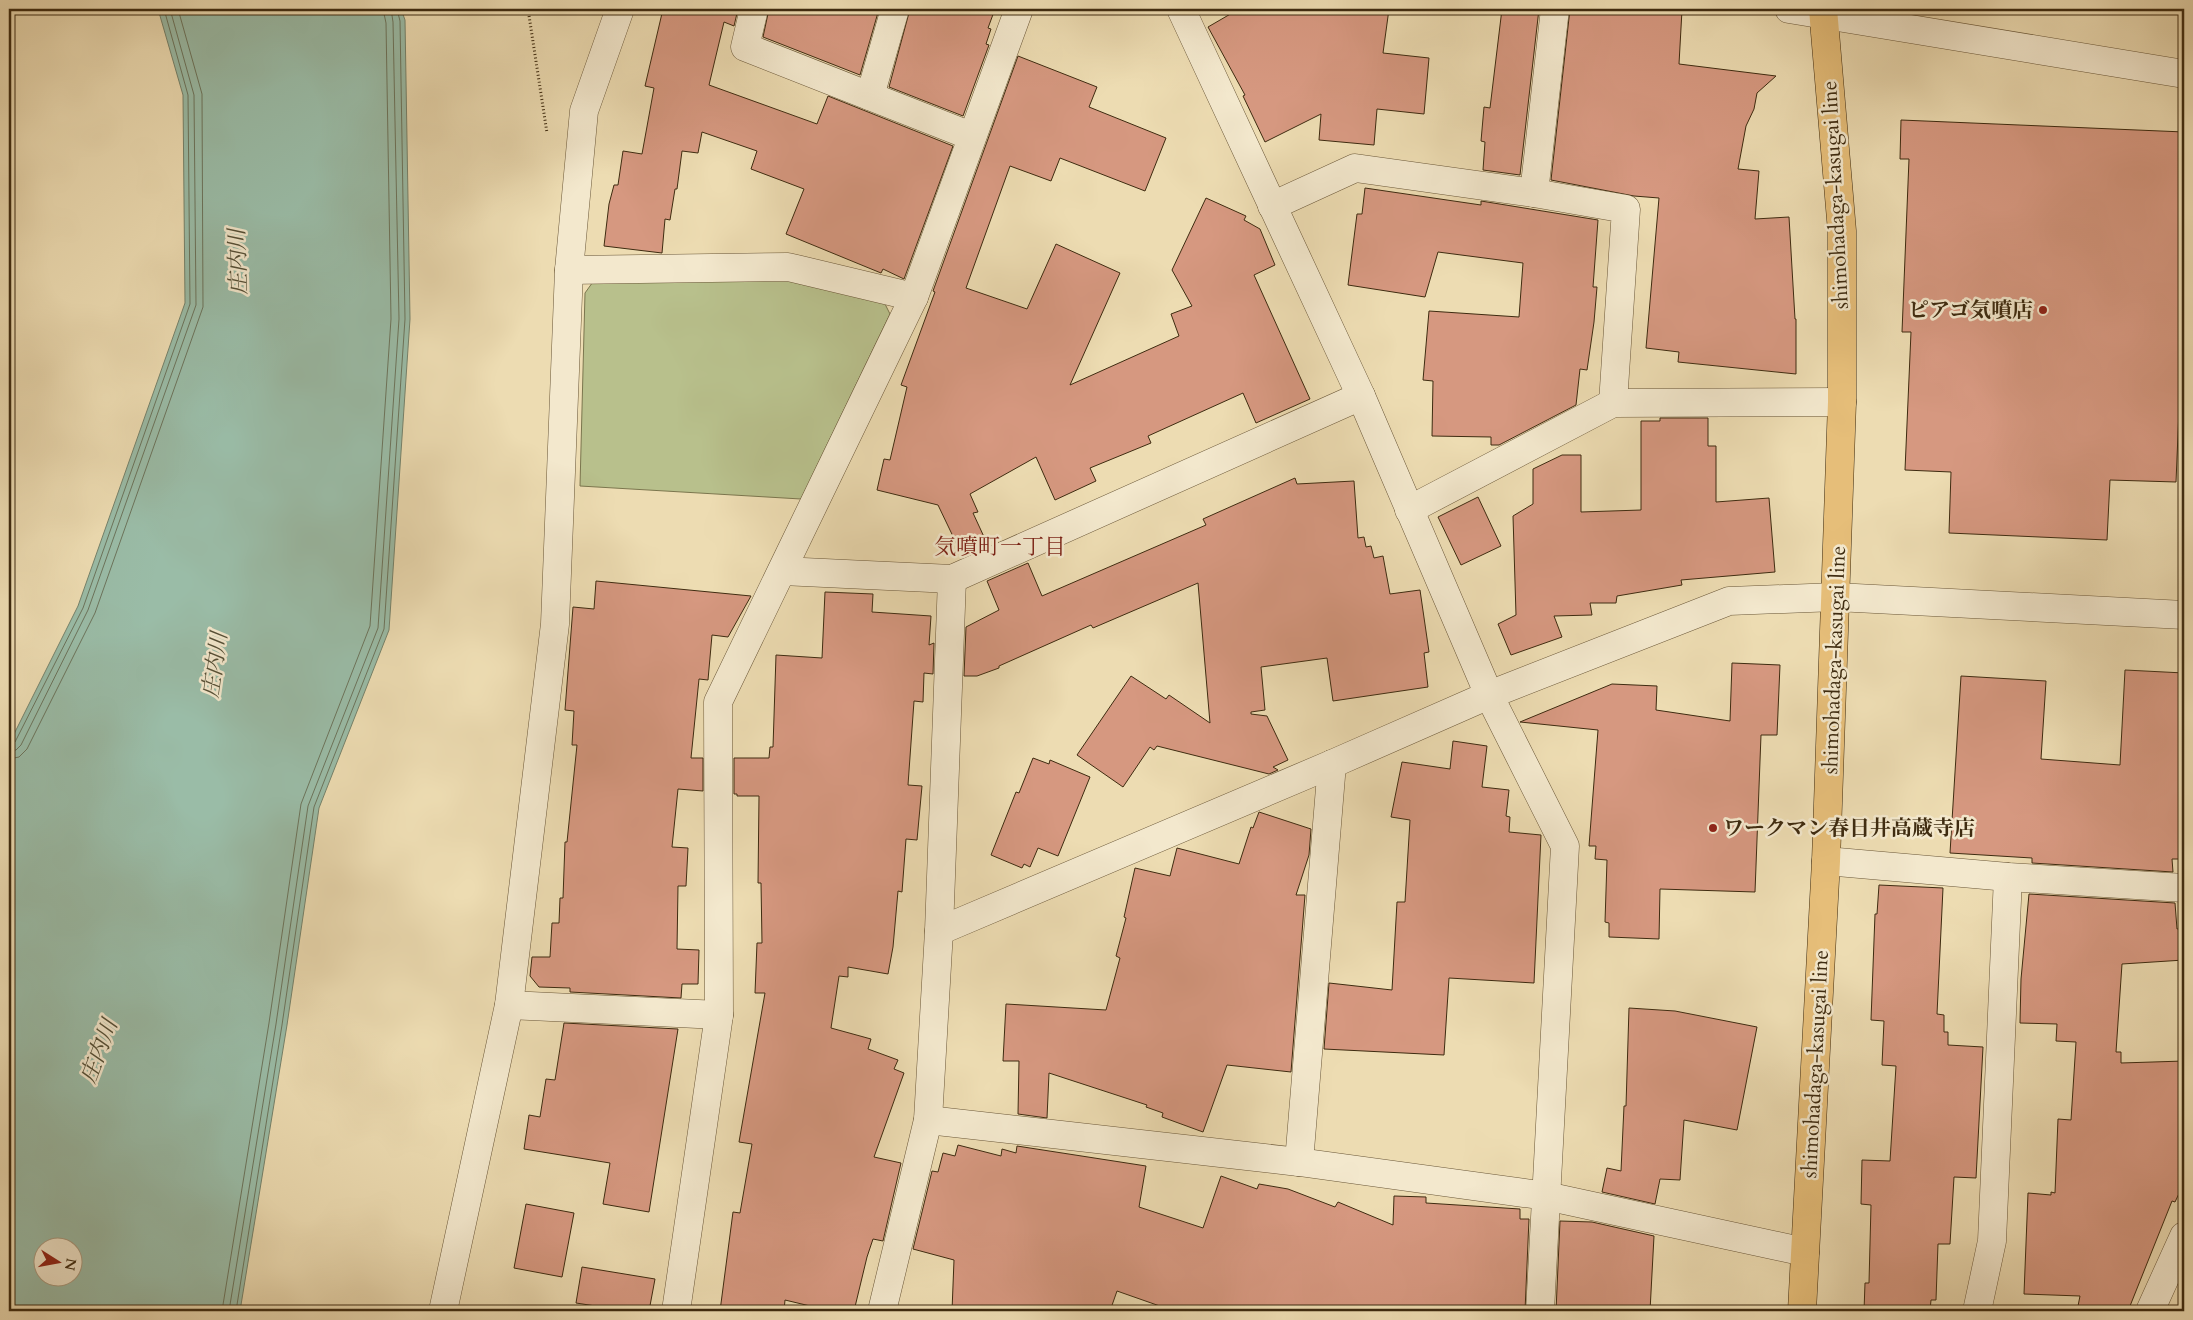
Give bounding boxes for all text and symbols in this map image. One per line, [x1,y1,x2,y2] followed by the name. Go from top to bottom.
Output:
[1815,80,1856,310] street label: shimohadaga-kasugai line
[222,226,254,295] water label: 庄内川
[1908,296,2033,325] place label: ピアゴ気噴店
[2037,304,2049,316] marker: ピアゴ気噴店
[934,532,1066,562] district label: 気噴町一丁目
[1816,545,1853,775] street label: shimohadaga-kasugai line
[196,628,235,700] water label: 庄内川
[1723,814,1975,843] place label: ワークマン春日井高蔵寺店
[1707,822,1719,834] marker: ワークマン春日井高蔵寺店
[1795,949,1836,1179] street label: shimohadaga-kasugai line
[73,1013,125,1088] water label: 庄内川
[32,1238,82,1288] north arrow
[60,1257,81,1272] text: N

